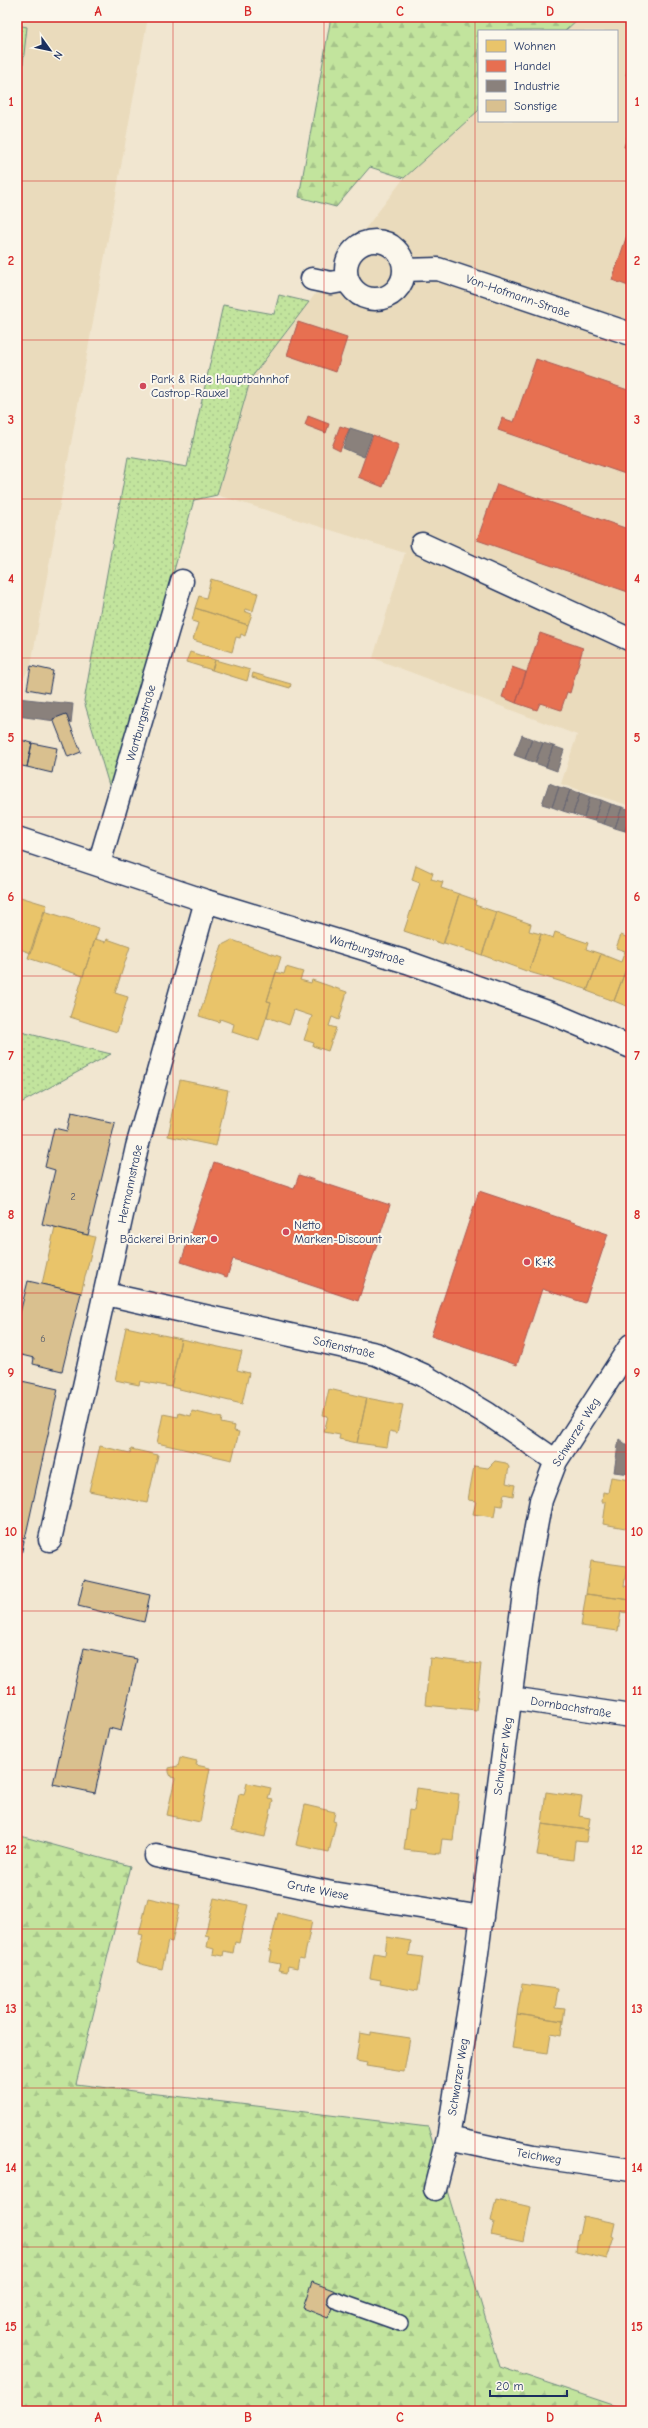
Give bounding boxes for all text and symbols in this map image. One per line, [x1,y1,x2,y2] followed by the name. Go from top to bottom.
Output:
[94,4,102,19] text: A
[244,4,252,19] text: B
[396,4,404,19] text: C
[546,4,554,19] text: D
[30,30,70,70] north arrow
[478,30,618,122] legend
[514,39,556,53] text: Wohnen
[51,49,65,62] text: N
[514,59,551,73] text: Handel
[514,79,560,93] text: Industrie
[8,94,14,109] text: 1
[634,94,640,109] text: 1
[514,99,557,113] text: Sonstige
[8,253,14,268] text: 2
[634,253,640,268] text: 2
[464,272,572,320] street label: Von-Hofmann-Straße
[151,372,289,400] place label: Park & Ride Hauptbahnhof Castrop-Rauxel
[138,381,148,391] marker: Park & Ride Hauptbahnhof Castrop-Rauxel
[8,412,14,427] text: 3
[634,412,640,427] text: 3
[8,571,14,586] text: 4
[634,571,640,586] text: 4
[123,683,159,763] street label: Wartburgstraße
[8,730,15,745] text: 5
[634,730,641,745] text: 5
[8,889,15,904] text: 6
[634,889,641,904] text: 6
[327,932,407,968] street label: Wartburgstraße
[8,1048,14,1063] text: 7
[634,1048,640,1063] text: 7
[115,1143,145,1225] street label: Hermannstraße
[70,1191,76,1203] house number: 2
[8,1207,14,1222] text: 8
[634,1207,640,1222] text: 8
[294,1218,382,1246] place label: Netto Marken-Discount
[281,1227,291,1237] marker: Netto Marken-Discount
[120,1232,206,1246] place label: Bäckerei Brinker
[209,1234,219,1244] marker: Bäckerei Brinker
[535,1255,554,1269] place label: K+K
[522,1257,532,1267] marker: K+K
[40,1333,46,1345] house number: 6
[312,1333,376,1361] street label: Sofienstraße
[8,1365,15,1380] text: 9
[634,1365,641,1380] text: 9
[549,1395,603,1469] street label: Schwarzer Weg
[5,1524,17,1539] text: 10
[631,1524,643,1539] text: 10
[6,1683,16,1698] text: 11
[632,1683,642,1698] text: 11
[530,1694,612,1720] street label: Dornbachstraße
[491,1716,515,1796] street label: Schwarzer Weg
[5,1842,17,1857] text: 12
[631,1842,643,1857] text: 12
[286,1877,350,1903] street label: Grute Wiese
[5,2001,17,2016] text: 13
[631,2001,643,2016] text: 13
[445,2037,471,2117] street label: Schwarzer Weg
[515,2145,563,2167] street label: Teichweg
[5,2160,17,2175] text: 14
[631,2160,643,2175] text: 14
[5,2319,17,2334] text: 15
[631,2319,643,2334] text: 15
[490,2372,567,2398] scale bar
[496,2379,524,2393] text: 20 m
[94,2410,102,2425] text: A
[244,2410,252,2425] text: B
[396,2410,404,2425] text: C
[546,2410,554,2425] text: D

